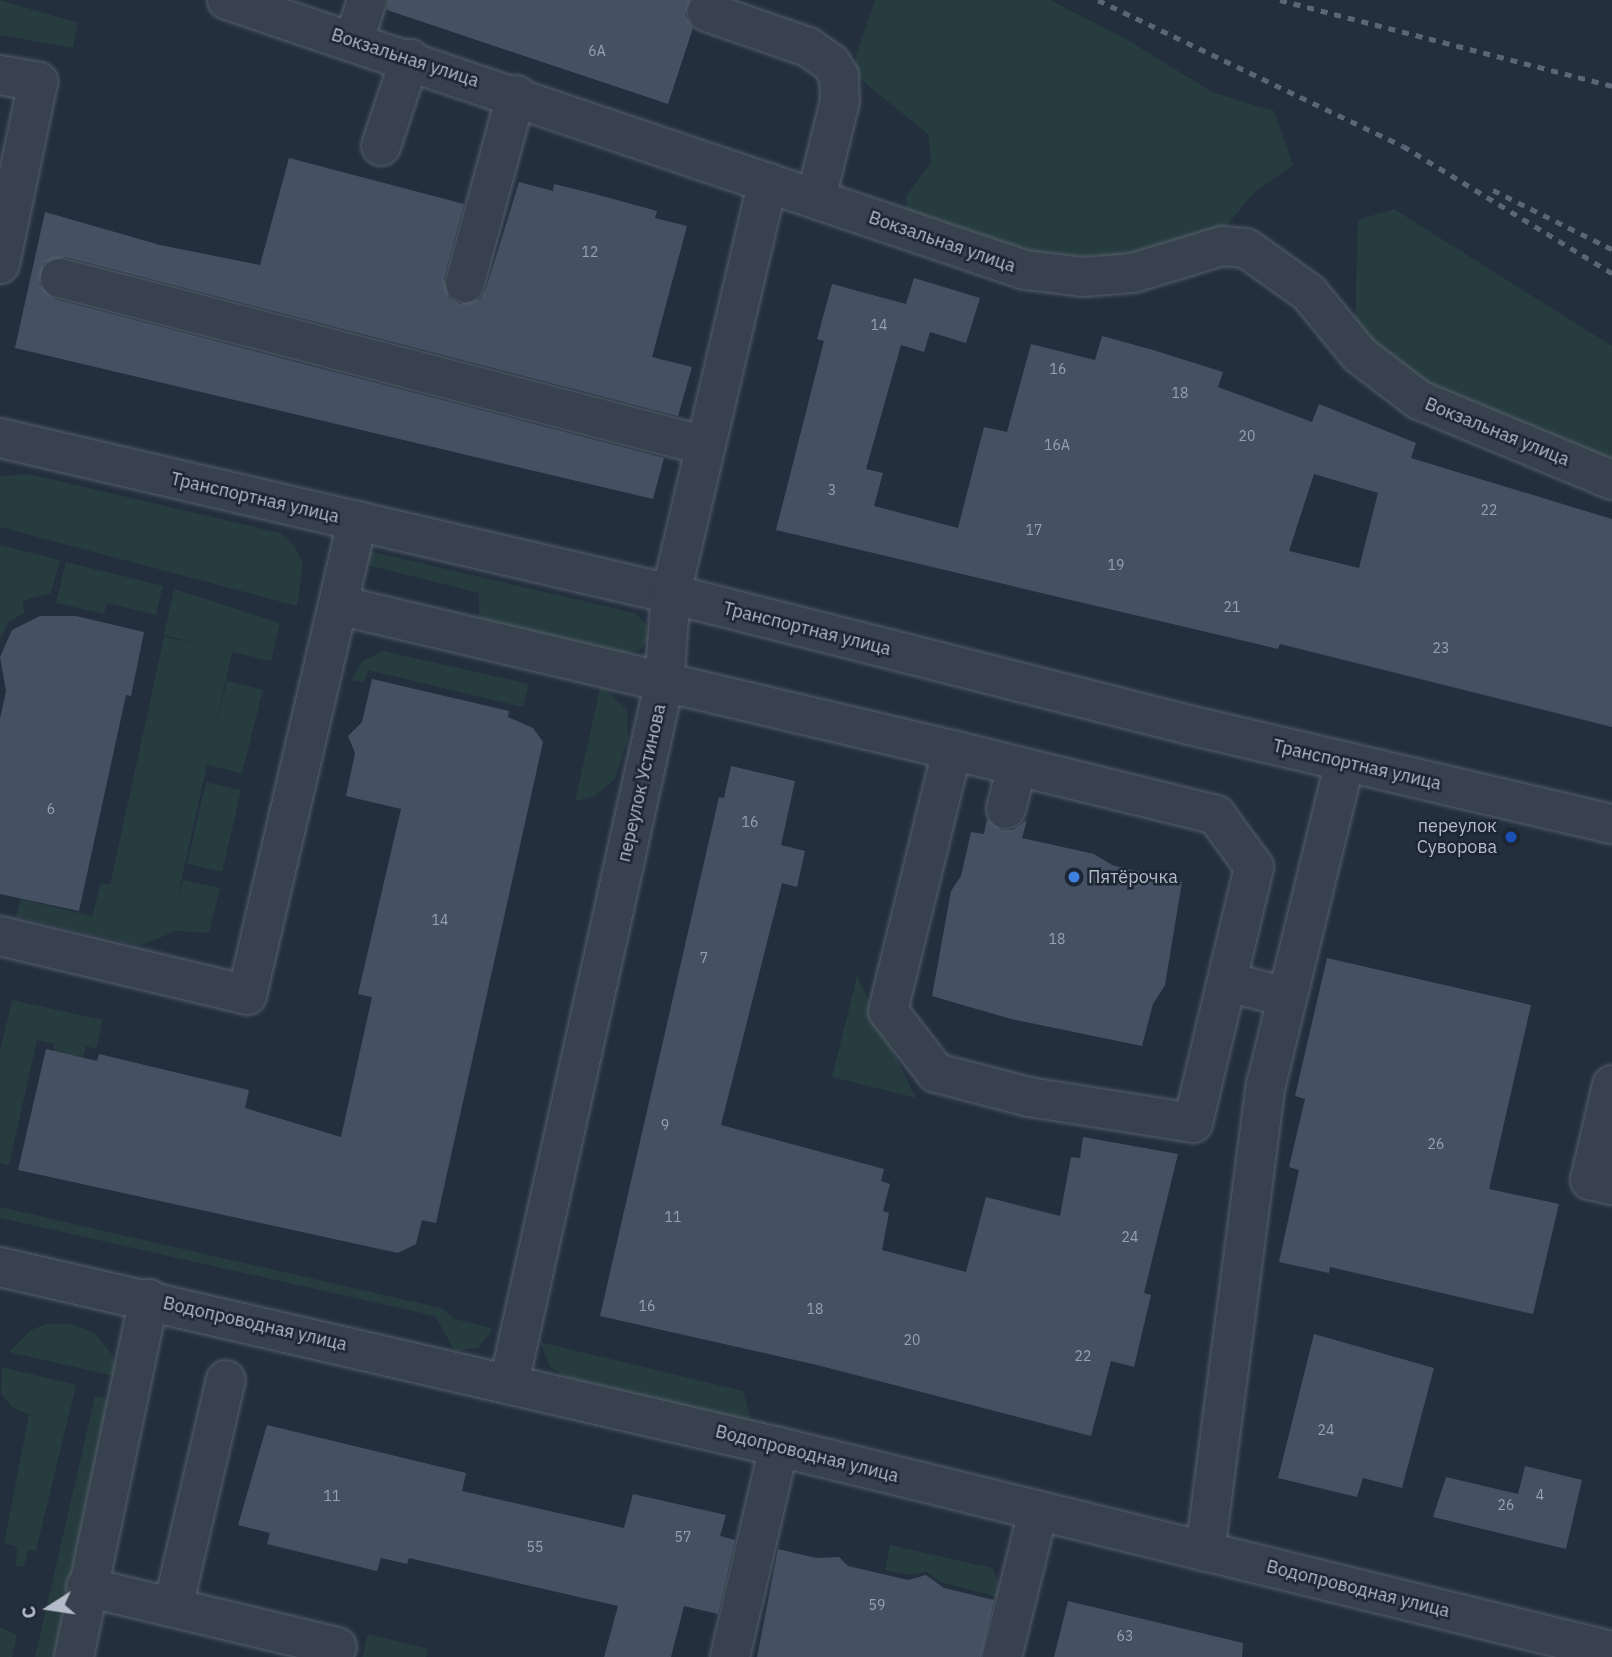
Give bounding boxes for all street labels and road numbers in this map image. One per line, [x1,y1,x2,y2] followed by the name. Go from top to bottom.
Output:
[329,24,481,92] street label: Вокзальная улица
[866,207,1018,277] street label: Вокзальная улица
[1422,393,1572,471] street label: Вокзальная улица
[169,468,341,528] street label: Транспортная улица
[721,598,893,660] street label: Транспортная улица
[613,702,671,864] street label: переулок Устинова
[1271,735,1443,795] street label: Транспортная улица
[161,1292,349,1356] street label: Водопроводная улица
[713,1421,901,1487] street label: Водопроводная улица
[1264,1556,1452,1622] street label: Водопроводная улица

